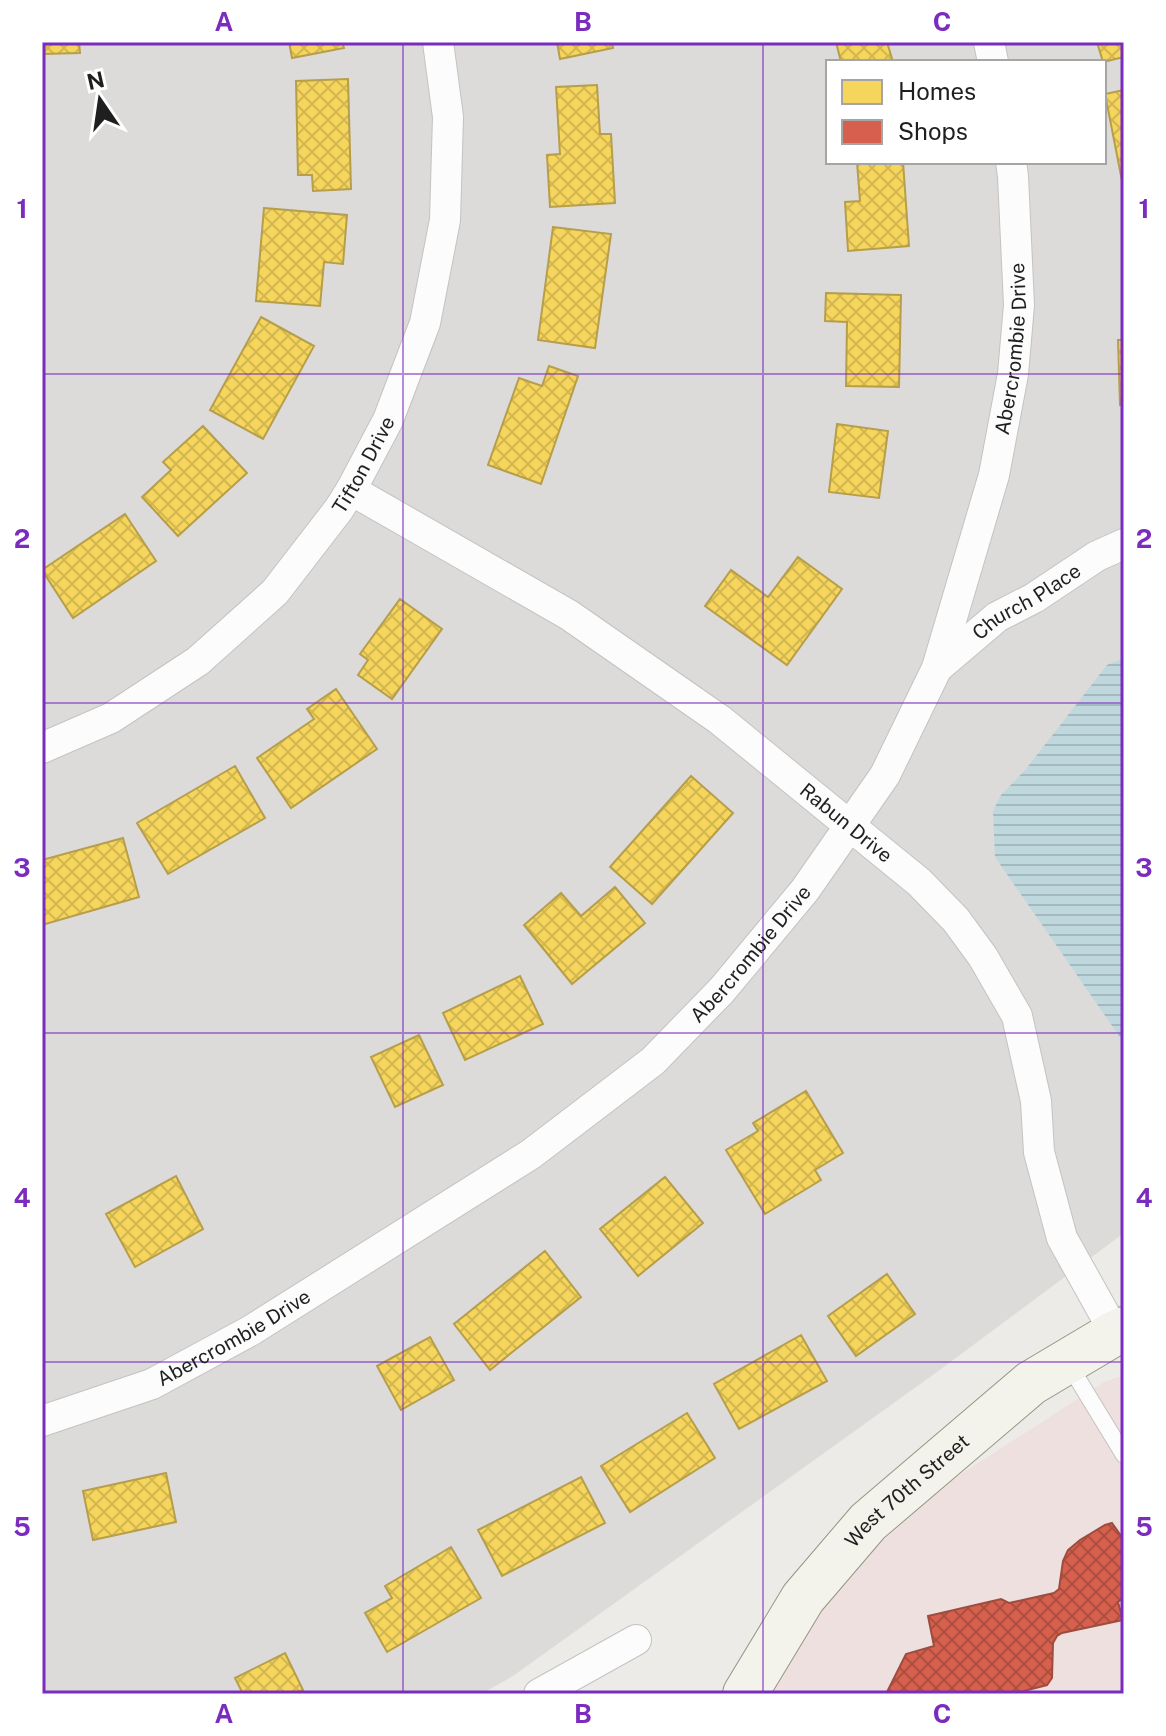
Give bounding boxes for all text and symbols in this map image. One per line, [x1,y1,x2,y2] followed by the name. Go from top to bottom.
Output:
[215,6,234,37] text: A
[574,6,592,37] text: B
[933,6,951,37] text: C
[60,60,140,140] north arrow
[826,60,1106,164] legend
[84,66,107,95] text: N
[898,77,976,105] text: Homes
[898,117,968,145] text: Shops
[16,193,28,224] text: 1
[1138,193,1150,224] text: 1
[990,262,1031,437] street label: Abercrombie Drive
[327,412,400,518] street label: Tifton Drive
[14,523,30,554] text: 2
[1136,523,1152,554] text: 2
[967,558,1085,645] street label: Church Place
[795,778,897,868] street label: Rabun Drive
[13,852,31,883] text: 3
[1135,852,1153,883] text: 3
[685,880,816,1027] street label: Abercrombie Drive
[13,1182,31,1213] text: 4
[1135,1182,1153,1213] text: 4
[153,1284,315,1391] street label: Abercrombie Drive
[840,1429,974,1552] street label: West 70th Street
[13,1511,31,1542] text: 5
[1135,1511,1153,1542] text: 5
[215,1698,234,1729] text: A
[574,1698,592,1729] text: B
[933,1698,951,1729] text: C

